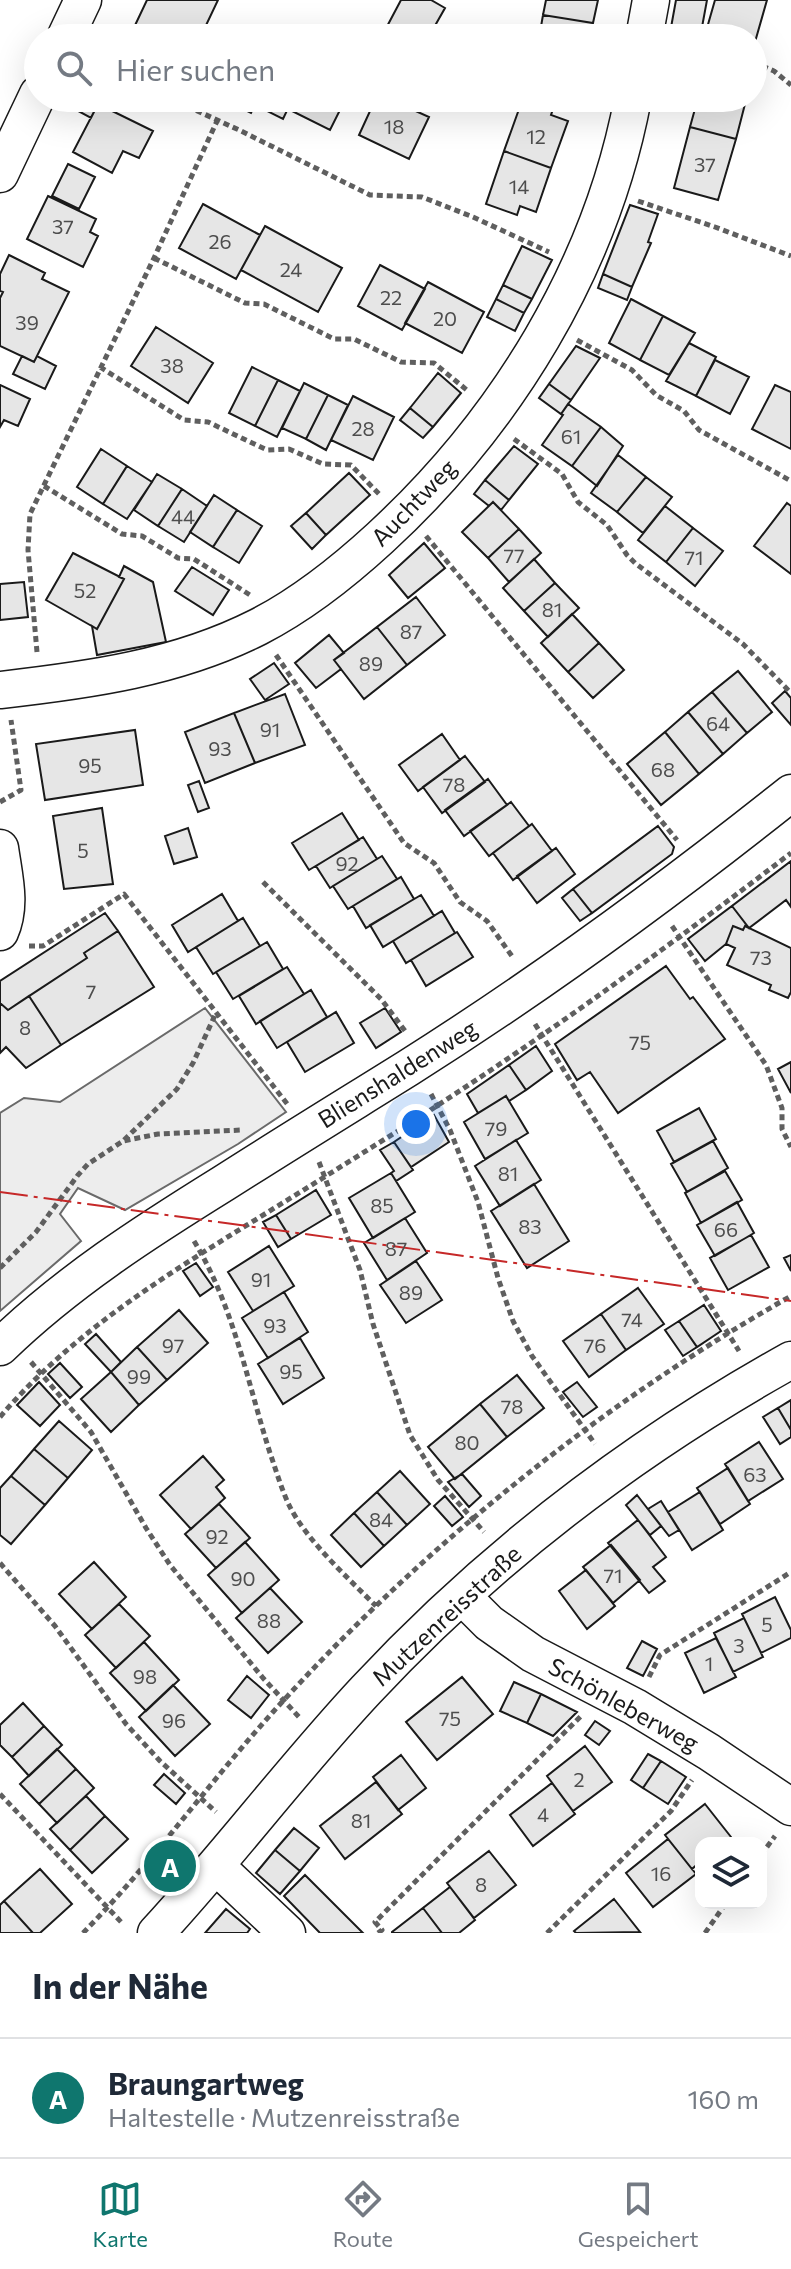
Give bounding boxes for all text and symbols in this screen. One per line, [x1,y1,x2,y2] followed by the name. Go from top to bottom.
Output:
[24,24,767,112] search box
[52,46,96,90] icon: search
[116,50,275,87] text: Hier suchen
[384,114,404,138] house number: 18
[526,124,546,148] house number: 12
[694,152,716,176] house number: 37
[509,174,529,198] house number: 14
[52,214,74,238] house number: 37
[208,229,232,253] house number: 26
[280,257,302,281] house number: 24
[380,285,402,309] house number: 22
[433,306,457,330] house number: 20
[15,310,39,334] house number: 39
[160,353,184,377] house number: 38
[351,416,375,440] house number: 28
[561,424,581,448] house number: 61
[364,452,462,552] street label: Auchtweg
[171,504,195,528] house number: 44
[503,543,525,567] house number: 77
[684,545,704,569] house number: 71
[74,578,96,602] house number: 52
[542,597,562,621] house number: 81
[400,619,422,643] house number: 87
[359,651,383,675] house number: 89
[706,711,730,735] house number: 64
[260,717,280,741] house number: 91
[208,736,232,760] house number: 93
[78,753,102,777] house number: 95
[651,757,675,781] house number: 68
[443,772,465,796] house number: 78
[77,838,89,862] house number: 5
[335,851,359,875] house number: 92
[750,945,772,969] house number: 73
[86,979,96,1003] house number: 7
[312,1012,482,1134] street label: Blienshaldenweg
[19,1015,31,1039] house number: 8
[629,1030,651,1054] house number: 75
[396,1104,436,1144] your location
[485,1116,507,1140] house number: 79
[498,1161,518,1185] house number: 81
[370,1193,394,1217] house number: 85
[518,1214,542,1238] house number: 83
[714,1217,738,1241] house number: 66
[385,1236,407,1260] house number: 87
[251,1267,271,1291] house number: 91
[399,1280,423,1304] house number: 89
[621,1307,643,1331] house number: 74
[263,1313,287,1337] house number: 93
[162,1333,184,1357] house number: 97
[584,1333,606,1357] house number: 76
[279,1359,303,1383] house number: 95
[127,1364,151,1388] house number: 99
[501,1394,523,1418] house number: 78
[454,1430,480,1454] house number: 80
[743,1462,767,1486] house number: 63
[369,1507,393,1531] house number: 84
[205,1524,229,1548] house number: 92
[365,1539,527,1691] street label: Mutzenreisstraße
[603,1563,623,1587] house number: 71
[230,1566,256,1590] house number: 90
[257,1608,281,1632] house number: 88
[761,1612,773,1636] house number: 5
[733,1633,745,1657] house number: 3
[544,1651,704,1757] street label: Schönleberweg
[705,1651,713,1675] house number: 1
[133,1664,157,1688] house number: 98
[439,1706,461,1730] house number: 75
[162,1708,186,1732] house number: 96
[573,1767,585,1791] house number: 2
[537,1802,549,1826] house number: 4
[351,1808,371,1832] house number: 81
[144,1836,196,1896] pin: A
[695,1837,767,1909] map controls
[695,1837,767,1909] button: layers
[651,1861,671,1885] house number: 16
[475,1872,487,1896] house number: 8
[32,1964,208,2006] text: In der Nähe
[108,2064,304,2101] text: Braungartweg
[49,2083,67,2114] text: A
[687,2083,759,2114] text: 160 m
[108,2101,460,2132] text: Haltestelle · Mutzenreisstraße
[92,2177,148,2252] tab: Karte
[333,2177,393,2252] tab: Route
[578,2177,699,2252] tab: Gespeichert

